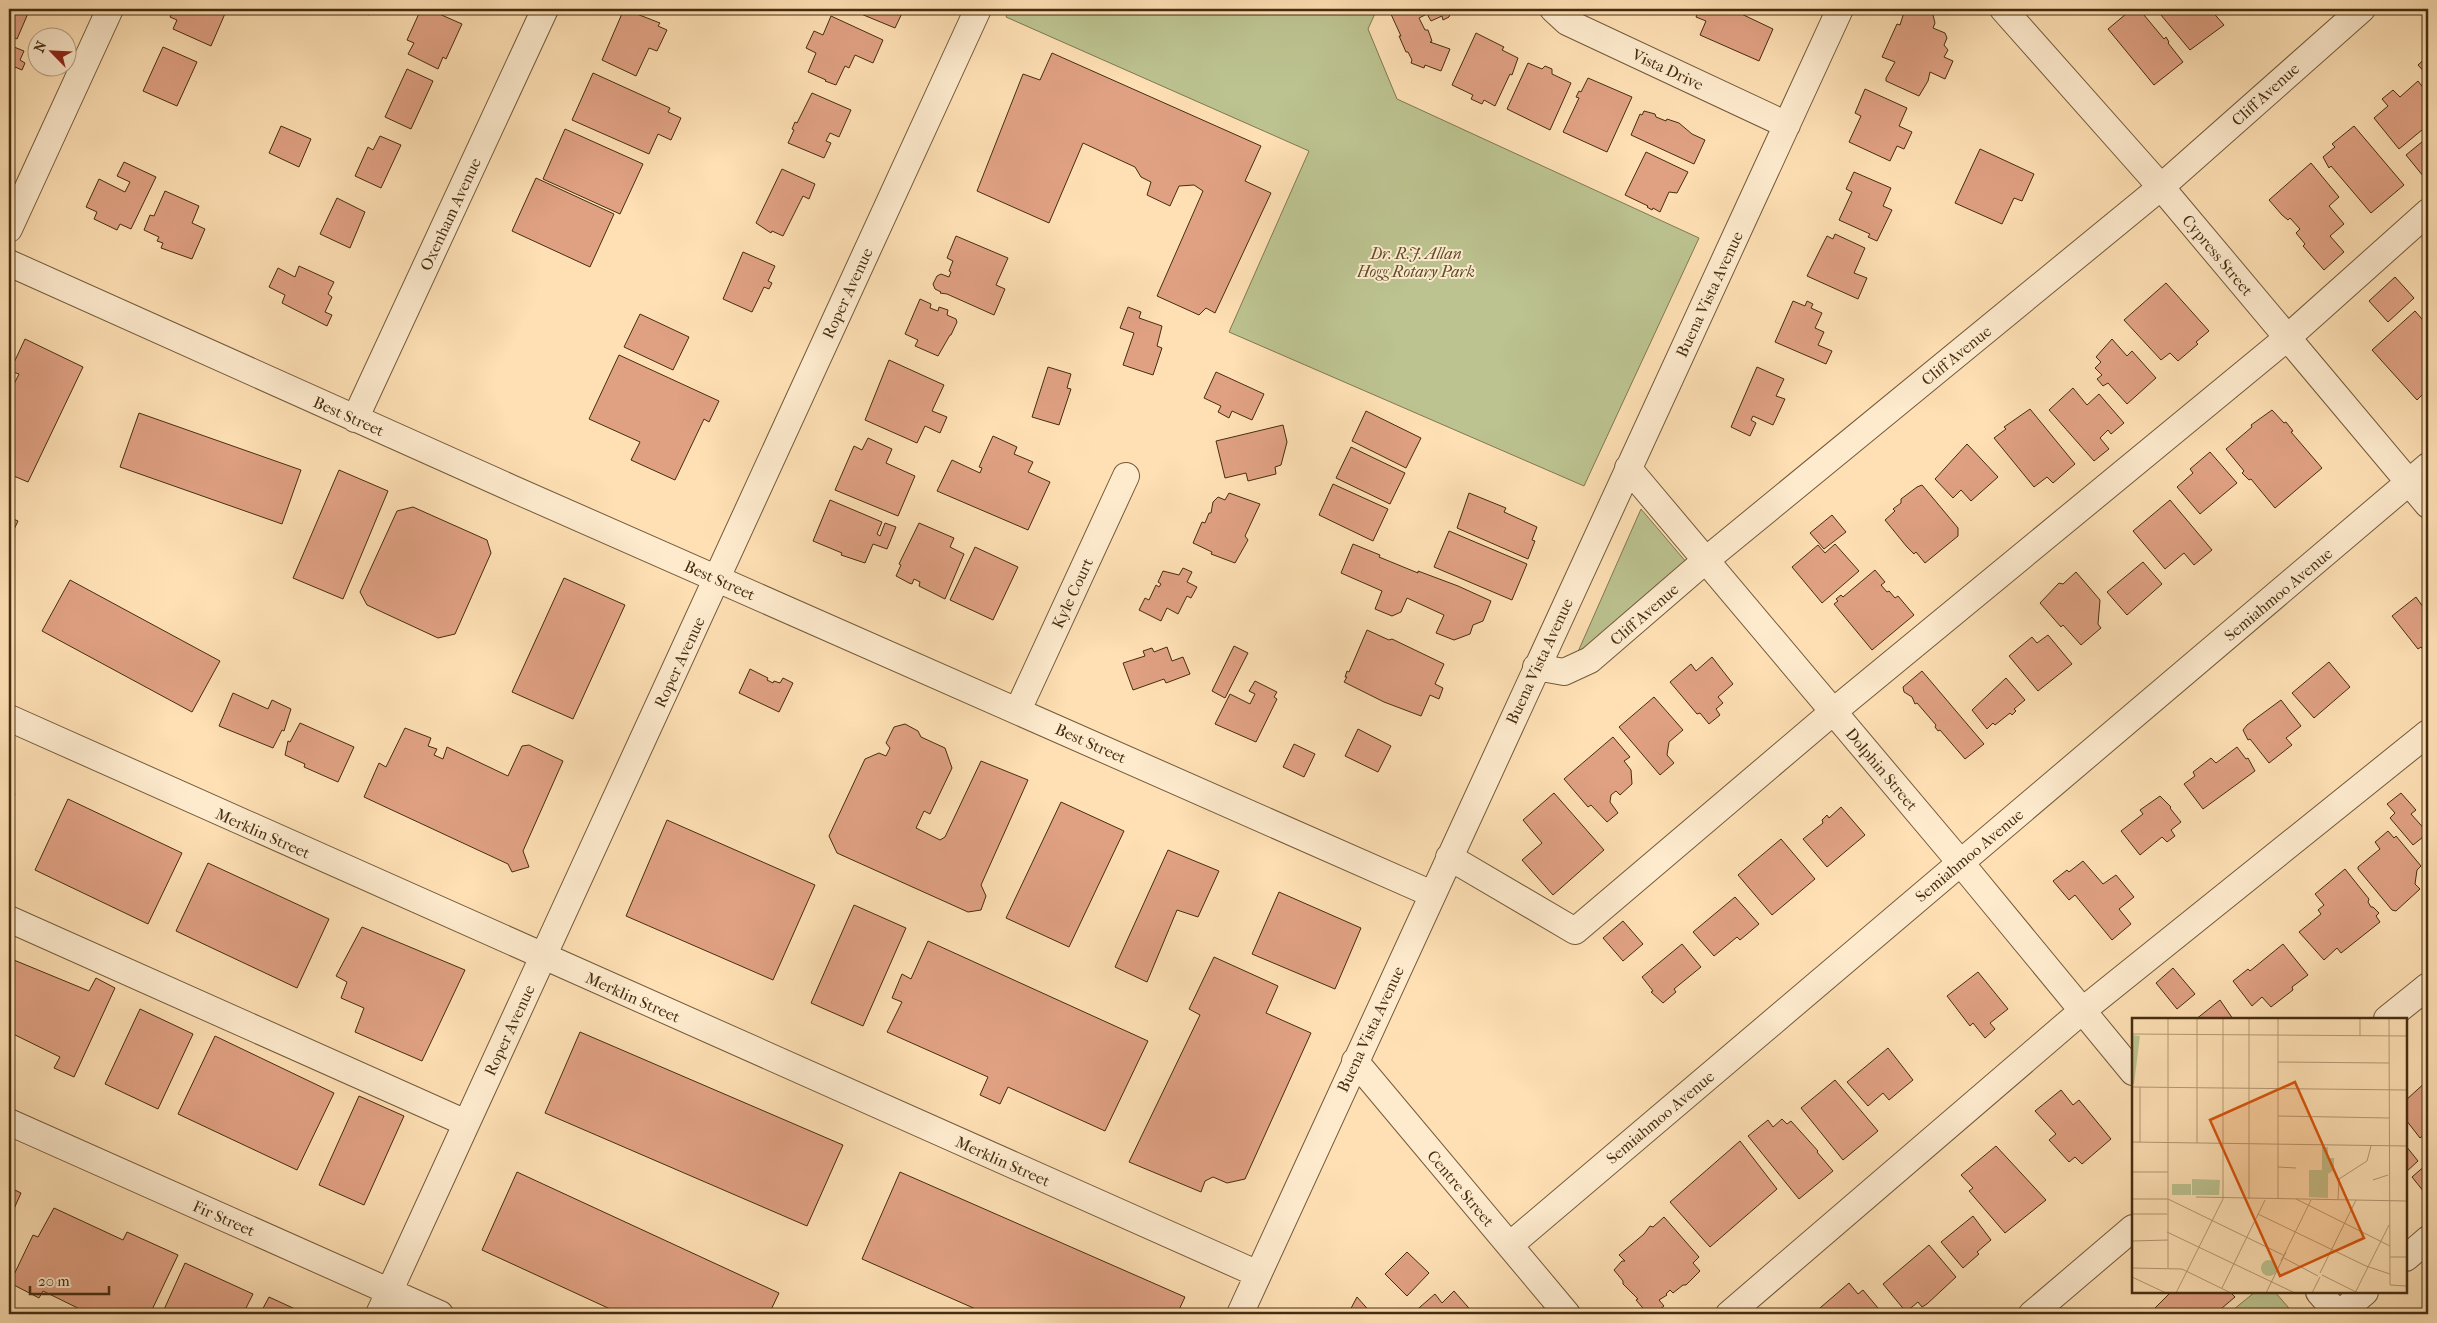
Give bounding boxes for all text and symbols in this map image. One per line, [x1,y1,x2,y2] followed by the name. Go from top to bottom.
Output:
[28,28,78,78] north arrow
[31,38,51,55] text: N
[1628,44,1707,94] street label: Vista Drive
[2228,59,2303,130] street label: Cliff Avenue
[416,155,485,274] street label: Oxenham Avenue
[2178,211,2257,300] street label: Cypress Street
[1672,228,1747,360] street label: Buena Vista Avenue
[1356,244,1475,281] park label: Dr. R.J. Allan Hogg Rotary Park
[818,245,877,342] street label: Roper Avenue
[1918,321,1995,389] street label: Cliff Avenue
[310,392,387,441] street label: Best Street
[2220,544,2336,645] street label: Semiahmoo Avenue
[1048,555,1097,631] street label: Kyle Court
[681,556,758,605] street label: Best Street
[1606,579,1682,649] street label: Cliff Avenue
[1502,595,1577,727] street label: Buena Vista Avenue
[650,614,709,711] street label: Roper Avenue
[1052,719,1129,768] street label: Best Street
[1842,724,1922,815] street label: Dolphin Street
[213,804,313,863] street label: Merklin Street
[1911,805,2027,906] street label: Semiahmoo Avenue
[1333,963,1408,1095] street label: Buena Vista Avenue
[583,968,683,1027] street label: Merklin Street
[480,982,539,1079] street label: Roper Avenue
[2132,1018,2407,1293] inset map
[1602,1067,1718,1168] street label: Semiahmoo Avenue
[953,1132,1053,1191] street label: Merklin Street
[1423,1146,1498,1231] street label: Centre Street
[190,1196,258,1241] street label: Fir Street
[30,1263,109,1295] scale bar
[38,1272,70,1290] text: 20 m

